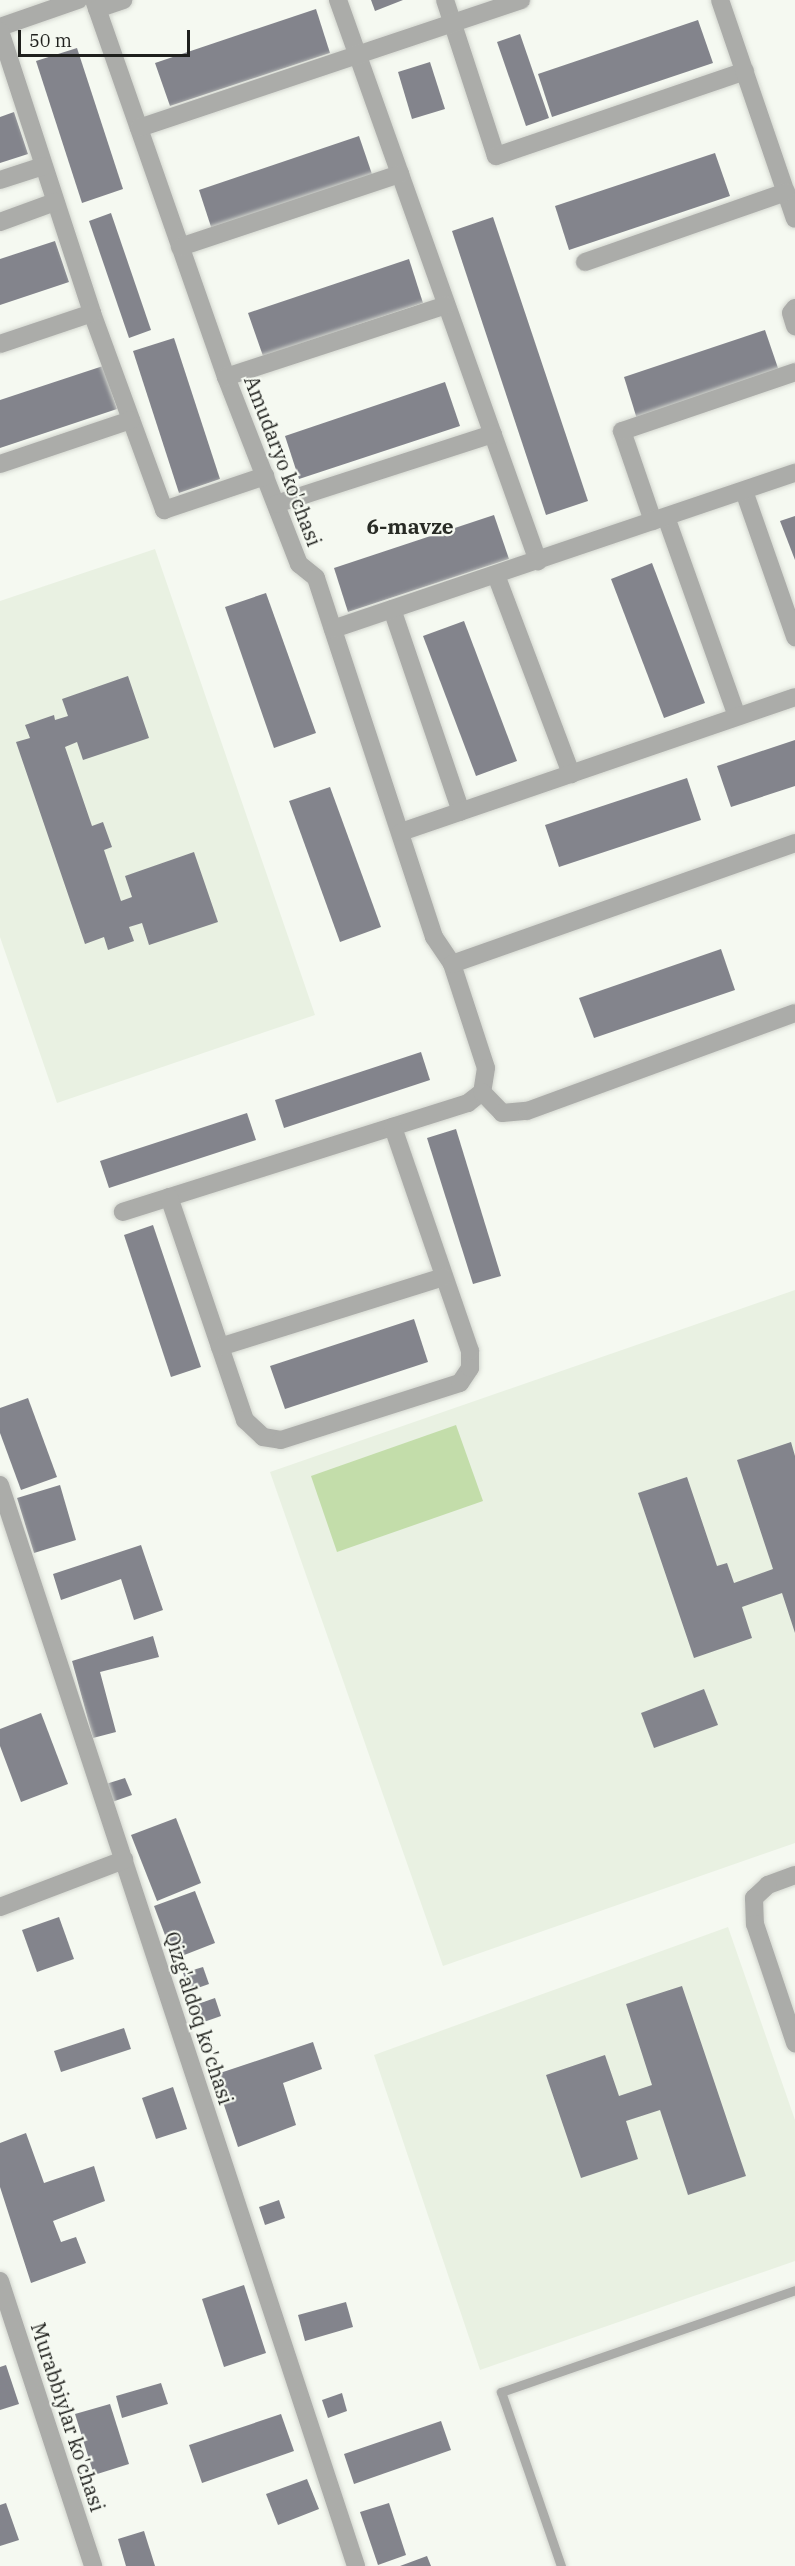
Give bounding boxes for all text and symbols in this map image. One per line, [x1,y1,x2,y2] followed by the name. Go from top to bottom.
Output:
[21,18,194,56] scale bar
[29,29,72,52] text: 50 m
[239,372,327,550] street label: Amudaryo ko'chasi
[366,513,454,539] district label: 6-mavze
[160,1929,238,2107] street label: Qizg'aldoq ko'chasi
[26,2320,110,2514] street label: Murabbiylar ko'chasi

